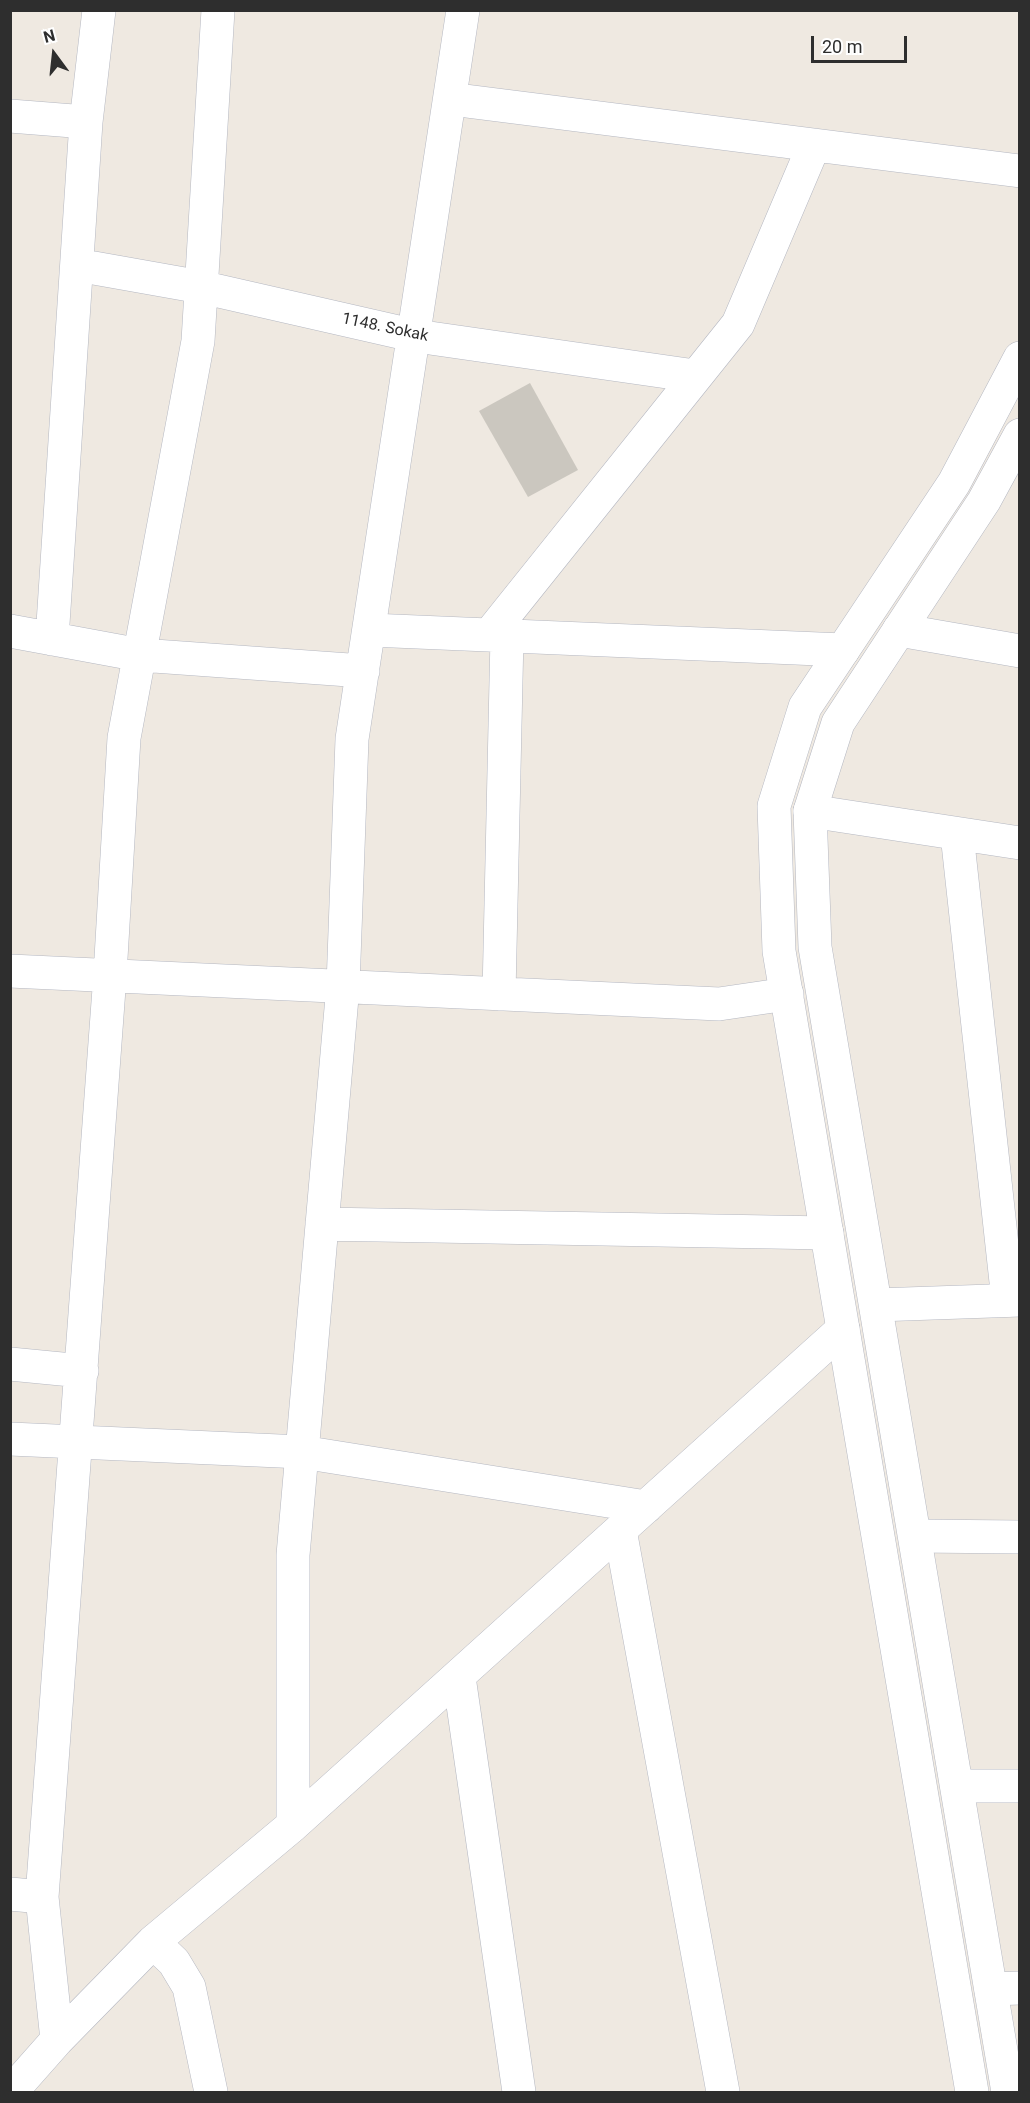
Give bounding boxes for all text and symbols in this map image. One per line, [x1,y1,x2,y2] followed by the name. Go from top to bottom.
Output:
[24,24,84,84] north arrow
[814,24,910,62] scale bar
[41,25,57,47] text: N
[822,36,862,57] text: 20 m
[340,309,430,347] street label: 1148. Sokak

